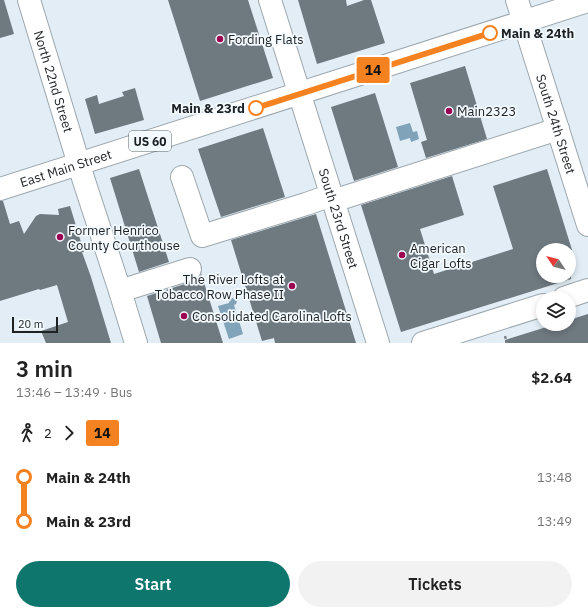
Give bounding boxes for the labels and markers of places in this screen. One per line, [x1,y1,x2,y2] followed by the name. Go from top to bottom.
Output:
[482,25,498,41] marker: Main & 24th
[501,25,574,42] place label: Main & 24th
[228,31,304,48] place label: Fording Flats
[215,34,225,44] marker: Fording Flats
[171,100,245,117] place label: Main & 23rd
[248,100,264,116] marker: Main & 23rd
[457,103,516,120] place label: Main2323
[444,106,454,116] marker: Main2323
[68,222,180,254] place label: Former Henrico County Courthouse
[55,232,65,242] marker: Former Henrico County Courthouse
[410,240,472,272] place label: American Cigar Lofts
[397,250,407,260] marker: American Cigar Lofts
[155,271,284,303] place label: The River Lofts at Tobacco Row Phase II
[287,281,297,291] marker: The River Lofts at Tobacco Row Phase II
[192,308,352,325] place label: Consolidated Carolina Lofts
[179,311,189,321] marker: Consolidated Carolina Lofts

